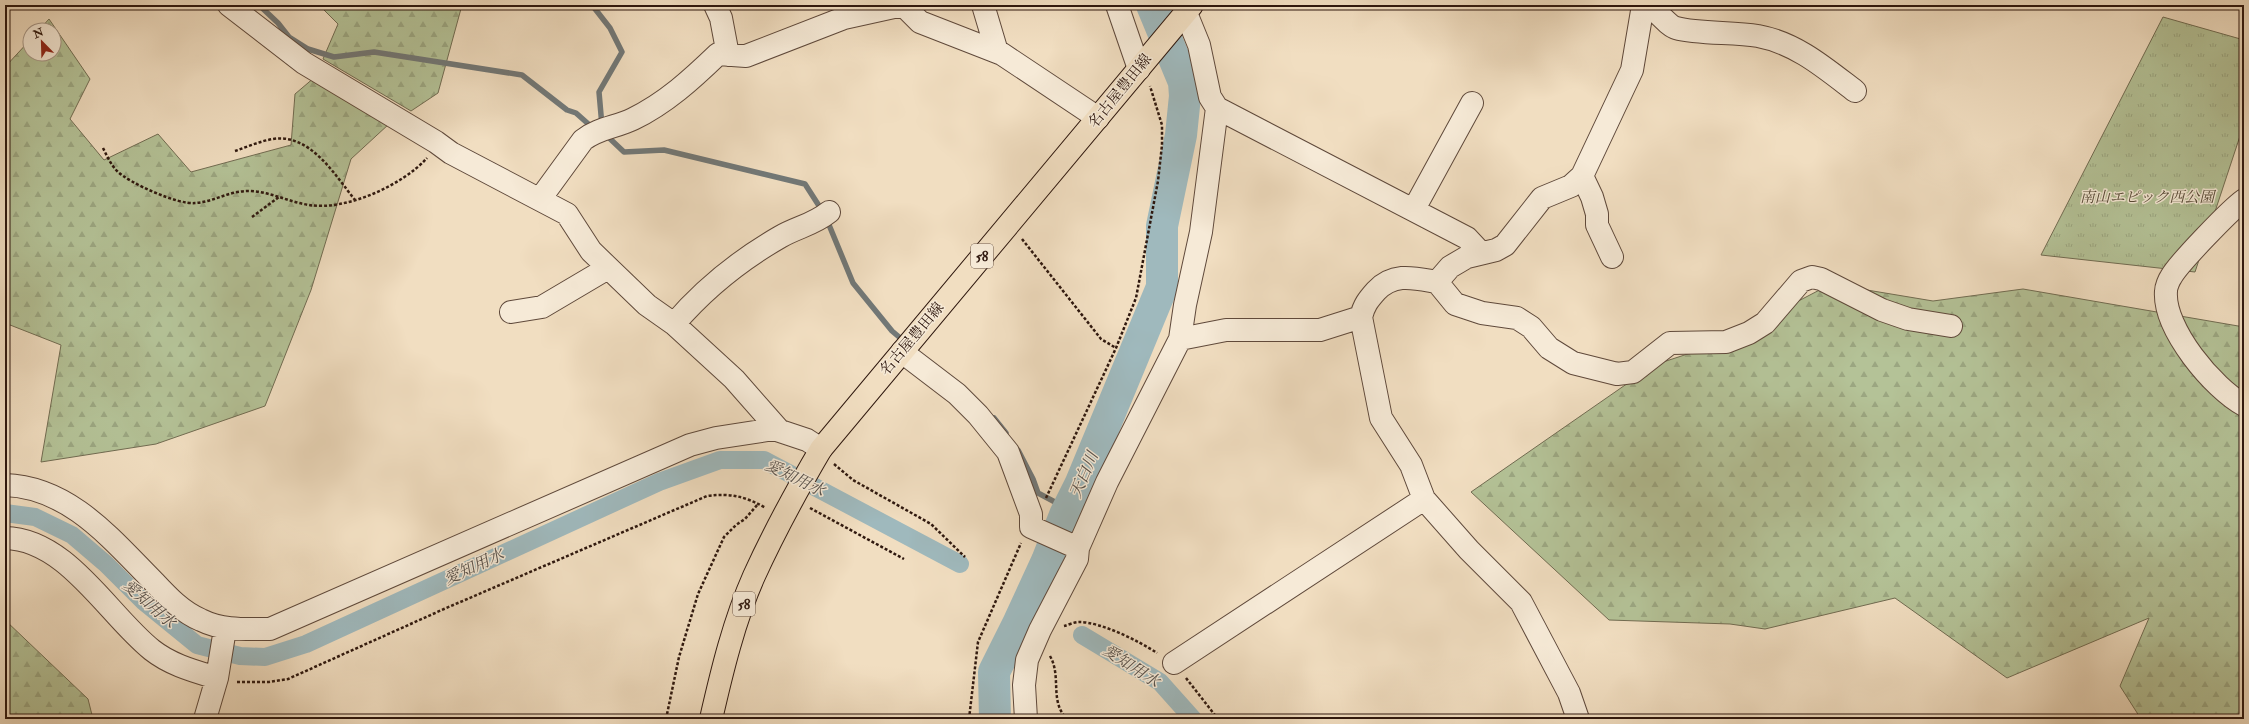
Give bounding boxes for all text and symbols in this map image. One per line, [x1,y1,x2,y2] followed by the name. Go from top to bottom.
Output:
[22,22,62,62] north arrow
[30,25,46,42] text: N
[1084,50,1156,132] street label: 名古屋豊田線
[2080,188,2217,207] park label: 南山エピック西公園
[971,244,993,268] road number: 58
[876,298,948,380] street label: 名古屋豊田線
[1065,447,1103,501] water label: 天白川
[762,455,830,502] water label: 愛知用水
[441,544,509,590] water label: 愛知用水
[118,575,181,634] water label: 愛知用水
[733,592,755,616] road number: 58
[1099,640,1165,693] water label: 愛知用水

